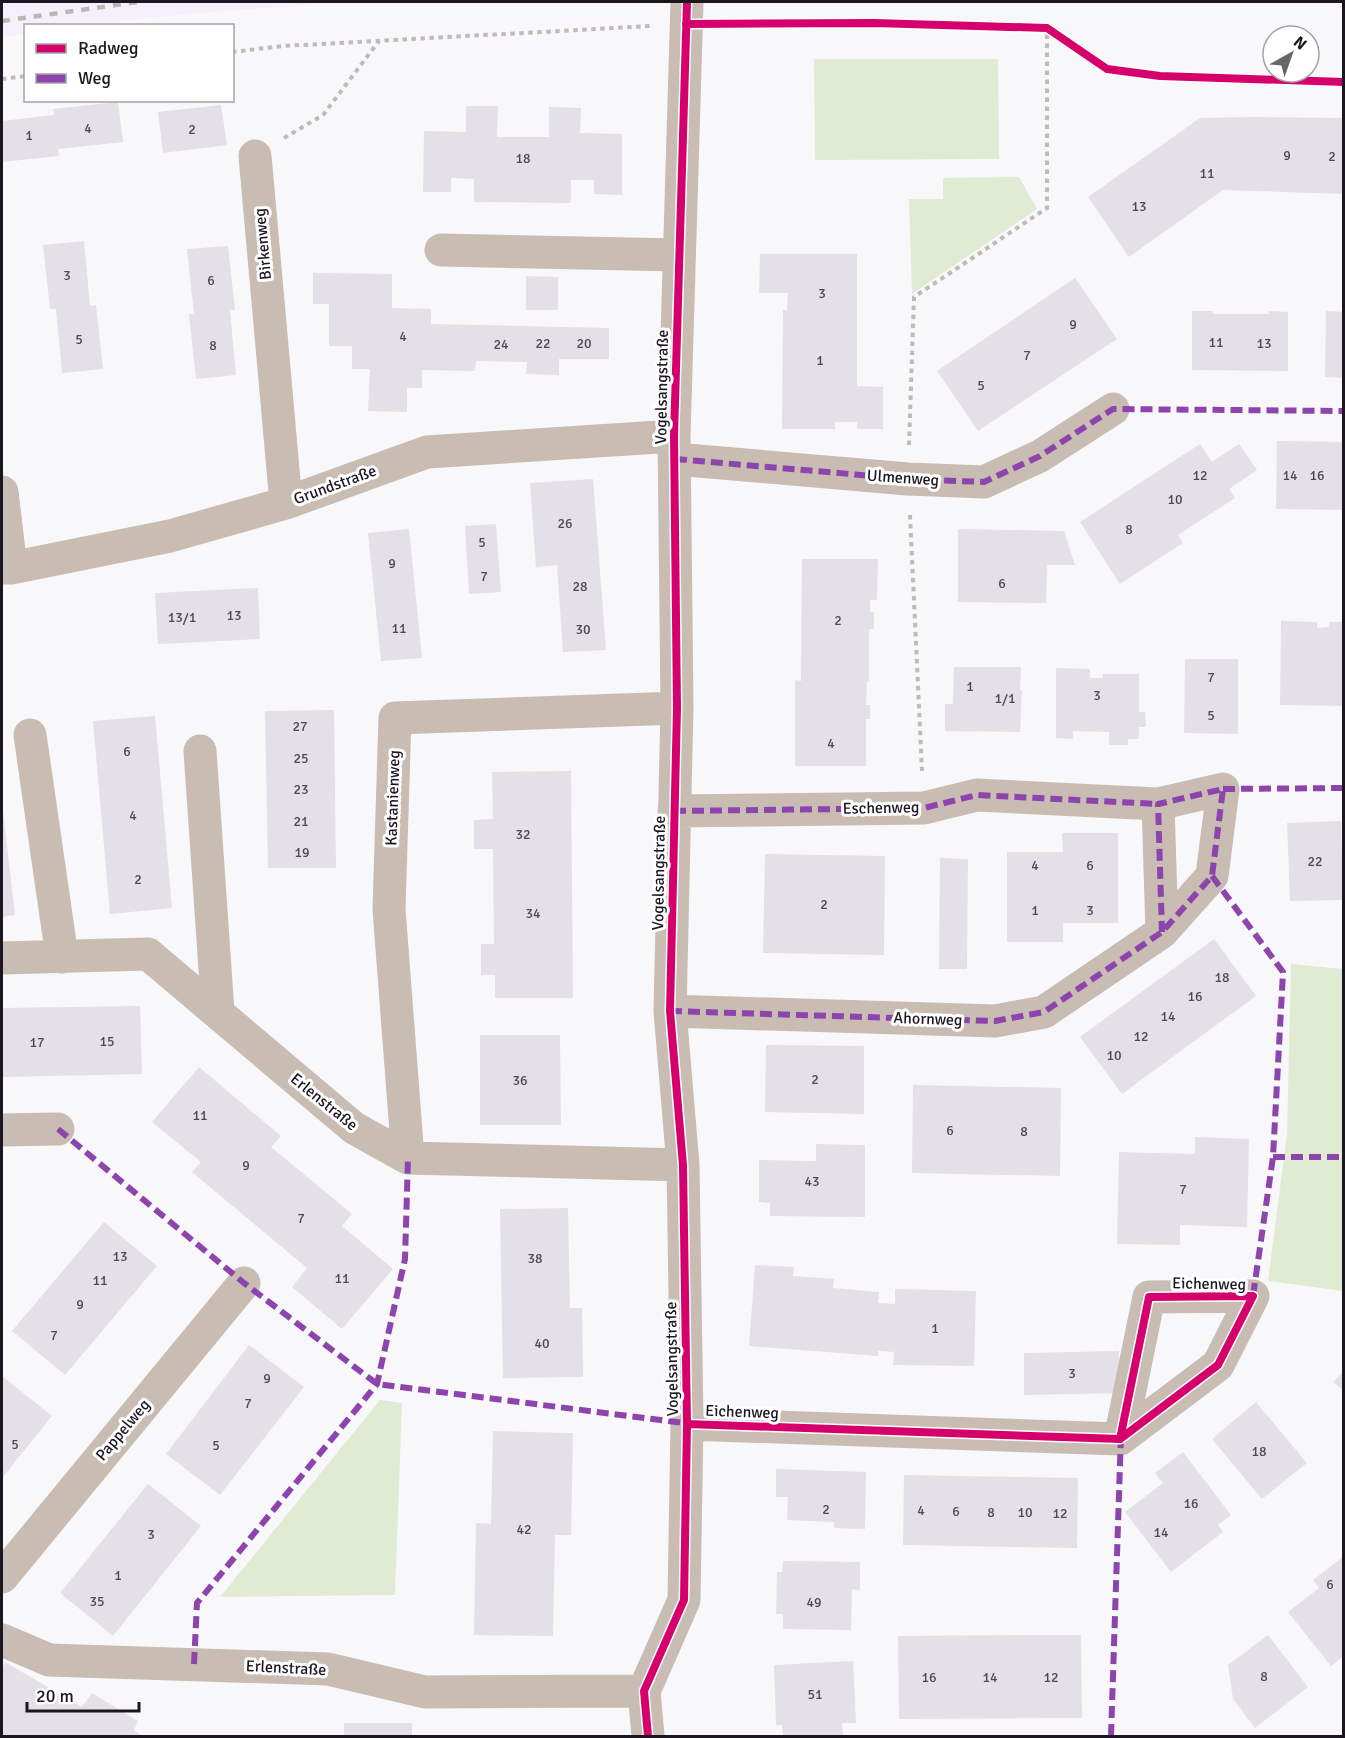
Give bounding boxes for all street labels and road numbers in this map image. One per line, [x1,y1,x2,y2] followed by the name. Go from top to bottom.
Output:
[250,207,276,281] street label: Birkenweg
[651,329,673,445] street label: Vogelsangstraße
[291,461,379,509] street label: Grundstraße
[866,465,940,491] street label: Ulmenweg
[381,750,405,846] street label: Kastanienweg
[843,797,919,819] street label: Eschenweg
[648,815,670,931] street label: Vogelsangstraße
[893,1008,963,1030] street label: Ahornweg
[286,1069,362,1135] street label: Erlenstraße
[1172,1273,1246,1295] street label: Eichenweg
[661,1301,683,1417] street label: Vogelsangstraße
[91,1395,155,1465] street label: Pappelweg
[705,1401,779,1423] street label: Eichenweg
[245,1656,327,1680] street label: Erlenstraße

